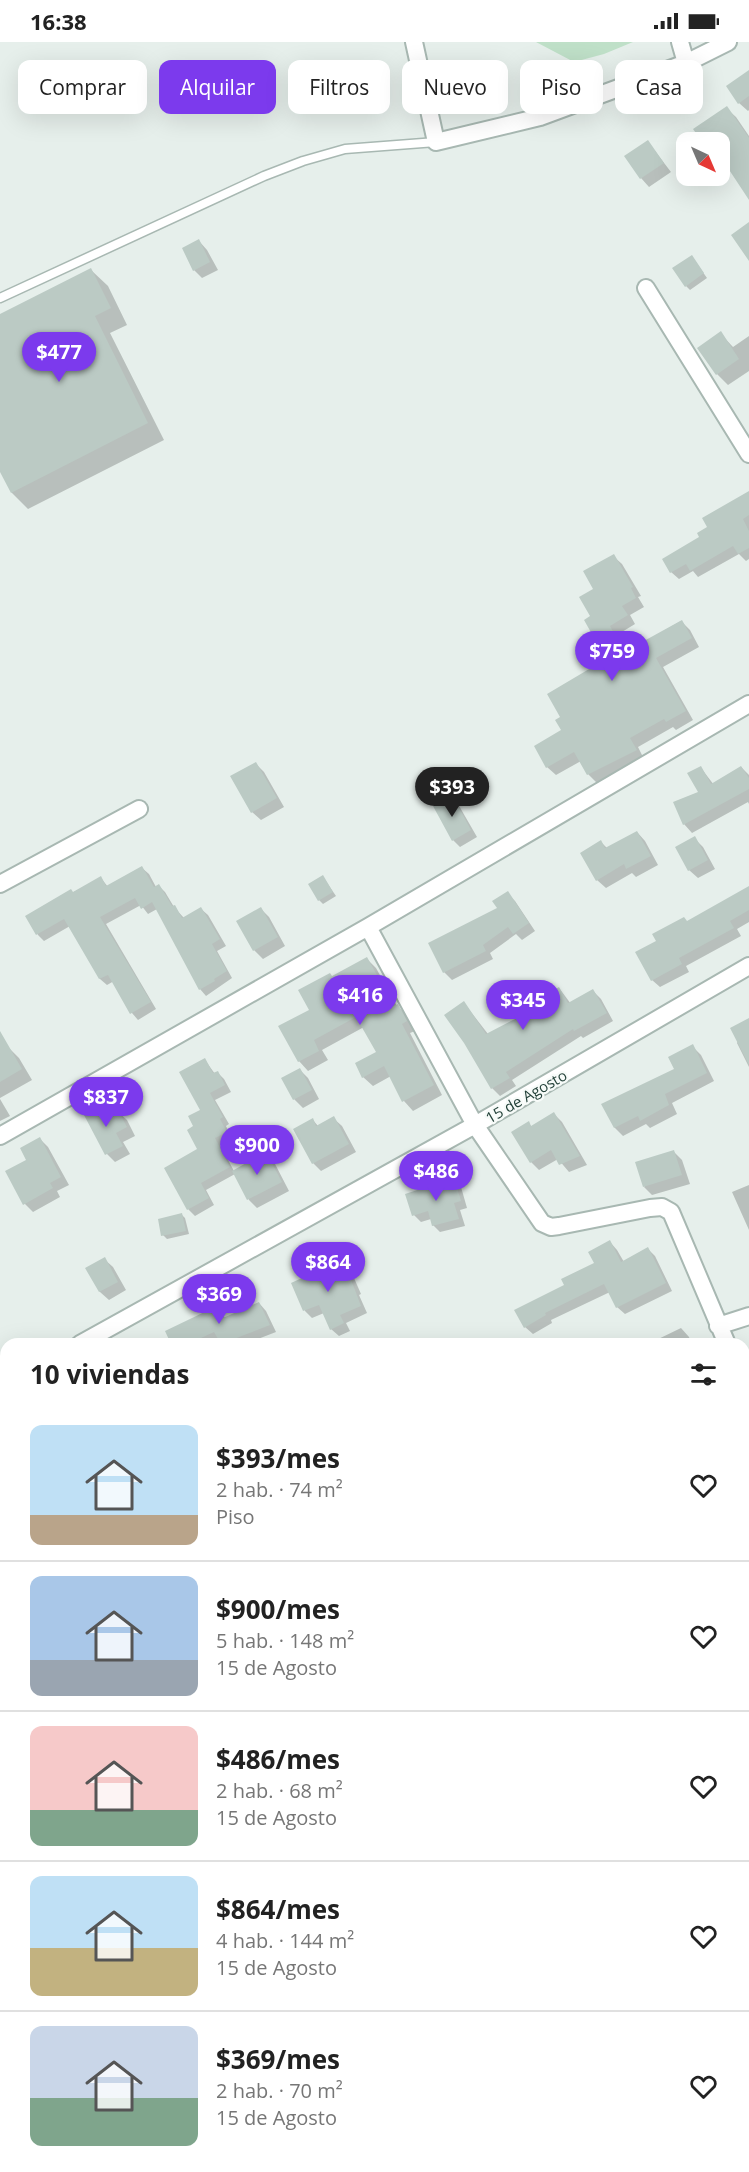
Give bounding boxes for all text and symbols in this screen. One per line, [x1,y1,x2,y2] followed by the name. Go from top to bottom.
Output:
[30,6,87,36] text: 16:38
[18,60,147,114] chip: Comprar
[159,60,276,114] chip: Alquilar
[288,60,390,114] chip: Filtros
[402,60,508,114] chip: Nuevo
[520,60,603,114] chip: Piso
[615,60,703,114] chip: Casa
[676,132,730,186] north arrow
[676,132,730,186] map controls
[23,332,95,383] pin: $477
[36,338,82,365] text: $477
[576,631,648,682] pin: $759
[589,637,635,664] text: $759
[416,767,488,818] pin: $393
[429,773,475,800] text: $393
[324,975,396,1026] pin: $416
[487,980,559,1031] pin: $345
[337,981,383,1008] text: $416
[500,986,546,1013] text: $345
[482,1065,570,1127] street label: 15 de Agosto
[70,1077,142,1128] pin: $837
[83,1083,129,1110] text: $837
[221,1125,293,1176] pin: $900
[234,1131,280,1158] text: $900
[400,1151,472,1202] pin: $486
[413,1157,459,1184] text: $486
[292,1242,364,1293] pin: $864
[305,1248,351,1275] text: $864
[183,1274,255,1325] pin: $369
[196,1280,242,1307] text: $369
[30,1356,189,1392] text: 10 viviendas
[687,1358,720,1391] icon: filters
[216,1440,340,1476] text: $393/mes
[78,1449,150,1521] icon: home
[687,1469,720,1502] icon: heart
[216,1476,343,1503] text: 2 hab. · 74 m²
[216,1503,255,1530] text: Piso
[216,1591,340,1627] text: $900/mes
[78,1600,150,1672] icon: home
[687,1620,720,1653] icon: heart
[216,1627,354,1654] text: 5 hab. · 148 m²
[216,1654,337,1681] text: 15 de Agosto
[216,1741,340,1777] text: $486/mes
[78,1750,150,1822] icon: home
[687,1770,720,1803] icon: heart
[216,1777,343,1804] text: 2 hab. · 68 m²
[216,1804,337,1831] text: 15 de Agosto
[216,1891,340,1927] text: $864/mes
[78,1900,150,1972] icon: home
[687,1920,720,1953] icon: heart
[216,1927,354,1954] text: 4 hab. · 144 m²
[216,1954,337,1981] text: 15 de Agosto
[216,2041,340,2077] text: $369/mes
[78,2050,150,2122] icon: home
[687,2070,720,2103] icon: heart
[216,2077,343,2104] text: 2 hab. · 70 m²
[216,2104,337,2131] text: 15 de Agosto

